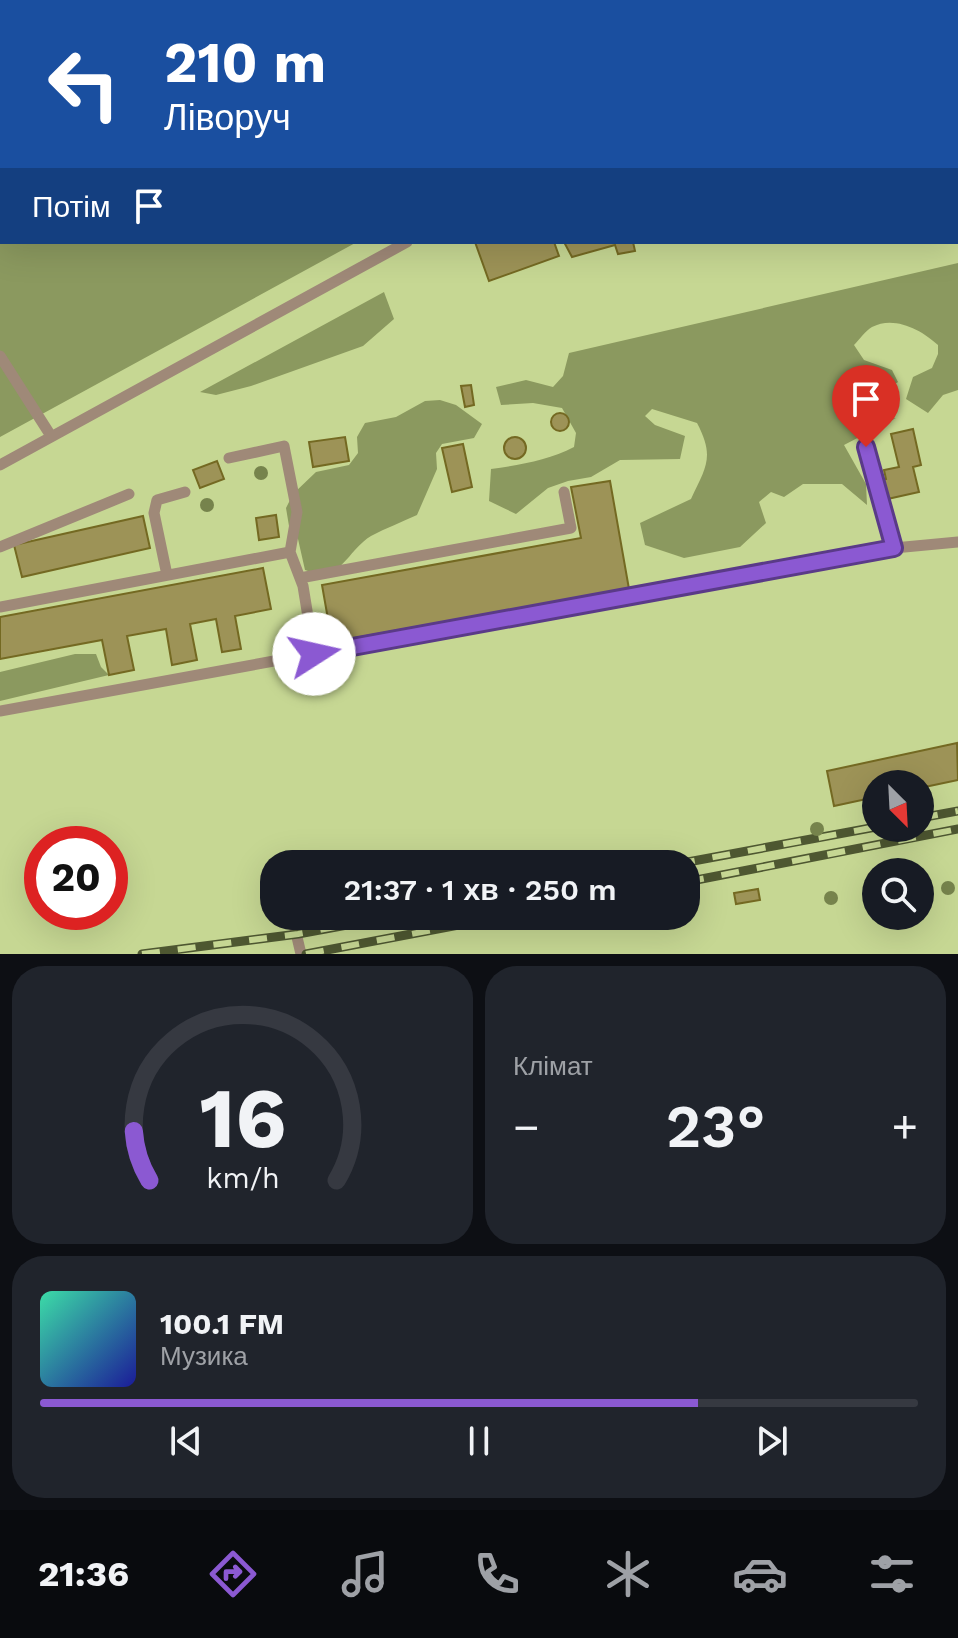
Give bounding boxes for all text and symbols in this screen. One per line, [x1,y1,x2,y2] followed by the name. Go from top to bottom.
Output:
[164,30,326,96] text: 210 m
[32,32,136,136] icon: left
[164,97,291,139] text: Ліворуч
[127,184,171,228] icon: arrive
[32,189,111,224] text: Потім
[832,365,900,447] pin
[844,377,888,421] icon: arrive
[272,612,356,696] position arrow
[862,770,934,842] north arrow
[862,770,934,930] map controls
[24,826,128,930] speed limit sign: 20
[862,858,934,930] button: search
[343,872,617,907] text: 21:37 · 1 хв · 250 m
[513,1051,593,1081] text: Клімат
[199,1070,286,1167] text: 16
[666,1091,765,1162] text: 23°
[513,1101,540,1153] text: −
[891,1101,918,1153] text: +
[206,1161,279,1195] text: km/h
[160,1306,284,1341] text: 100.1 FM
[160,1341,248,1371] text: Музика
[164,1419,208,1463] icon: previous
[457,1419,501,1463] icon: pause
[750,1419,794,1463] icon: next
[205,1546,261,1602] icon: directions
[337,1546,393,1602] icon: music
[469,1546,525,1602] icon: phone
[600,1546,656,1602] icon: climate
[732,1546,788,1602] icon: car
[864,1546,920,1602] icon: filters
[38,1553,129,1595] text: 21:36

